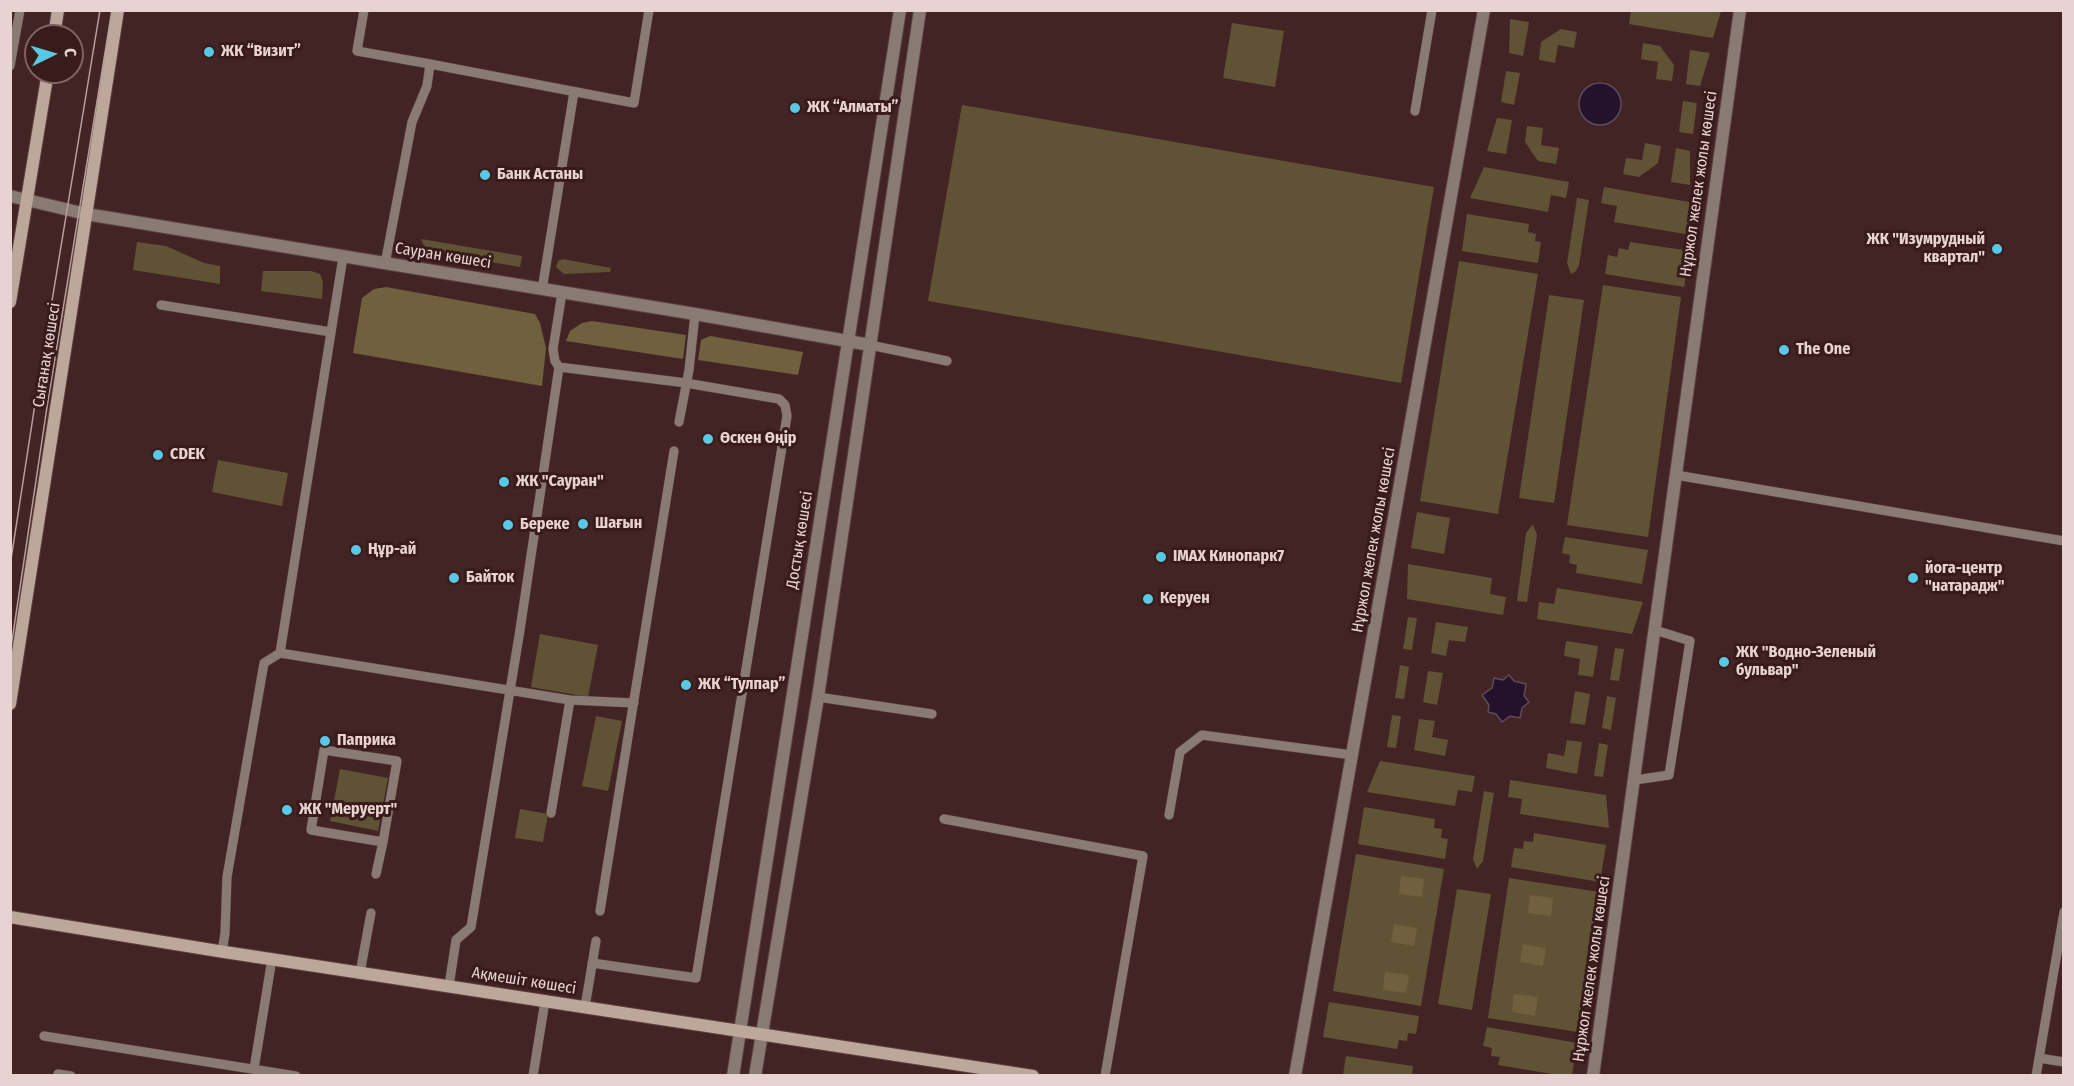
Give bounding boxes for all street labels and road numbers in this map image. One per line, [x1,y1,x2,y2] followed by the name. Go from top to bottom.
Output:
[1676,90,1722,278] street label: Нұржол желек жолы көшесі
[393,239,493,273] street label: Сауран көшесі
[29,301,65,409] street label: Сығанақ көшесі
[1348,446,1400,634] street label: Нұржол желек жолы көшесі
[783,490,817,590] street label: Достық көшесі
[1569,875,1615,1063] street label: Нұржол желек жолы көшесі
[470,963,578,999] street label: Ақмешіт көшесі

